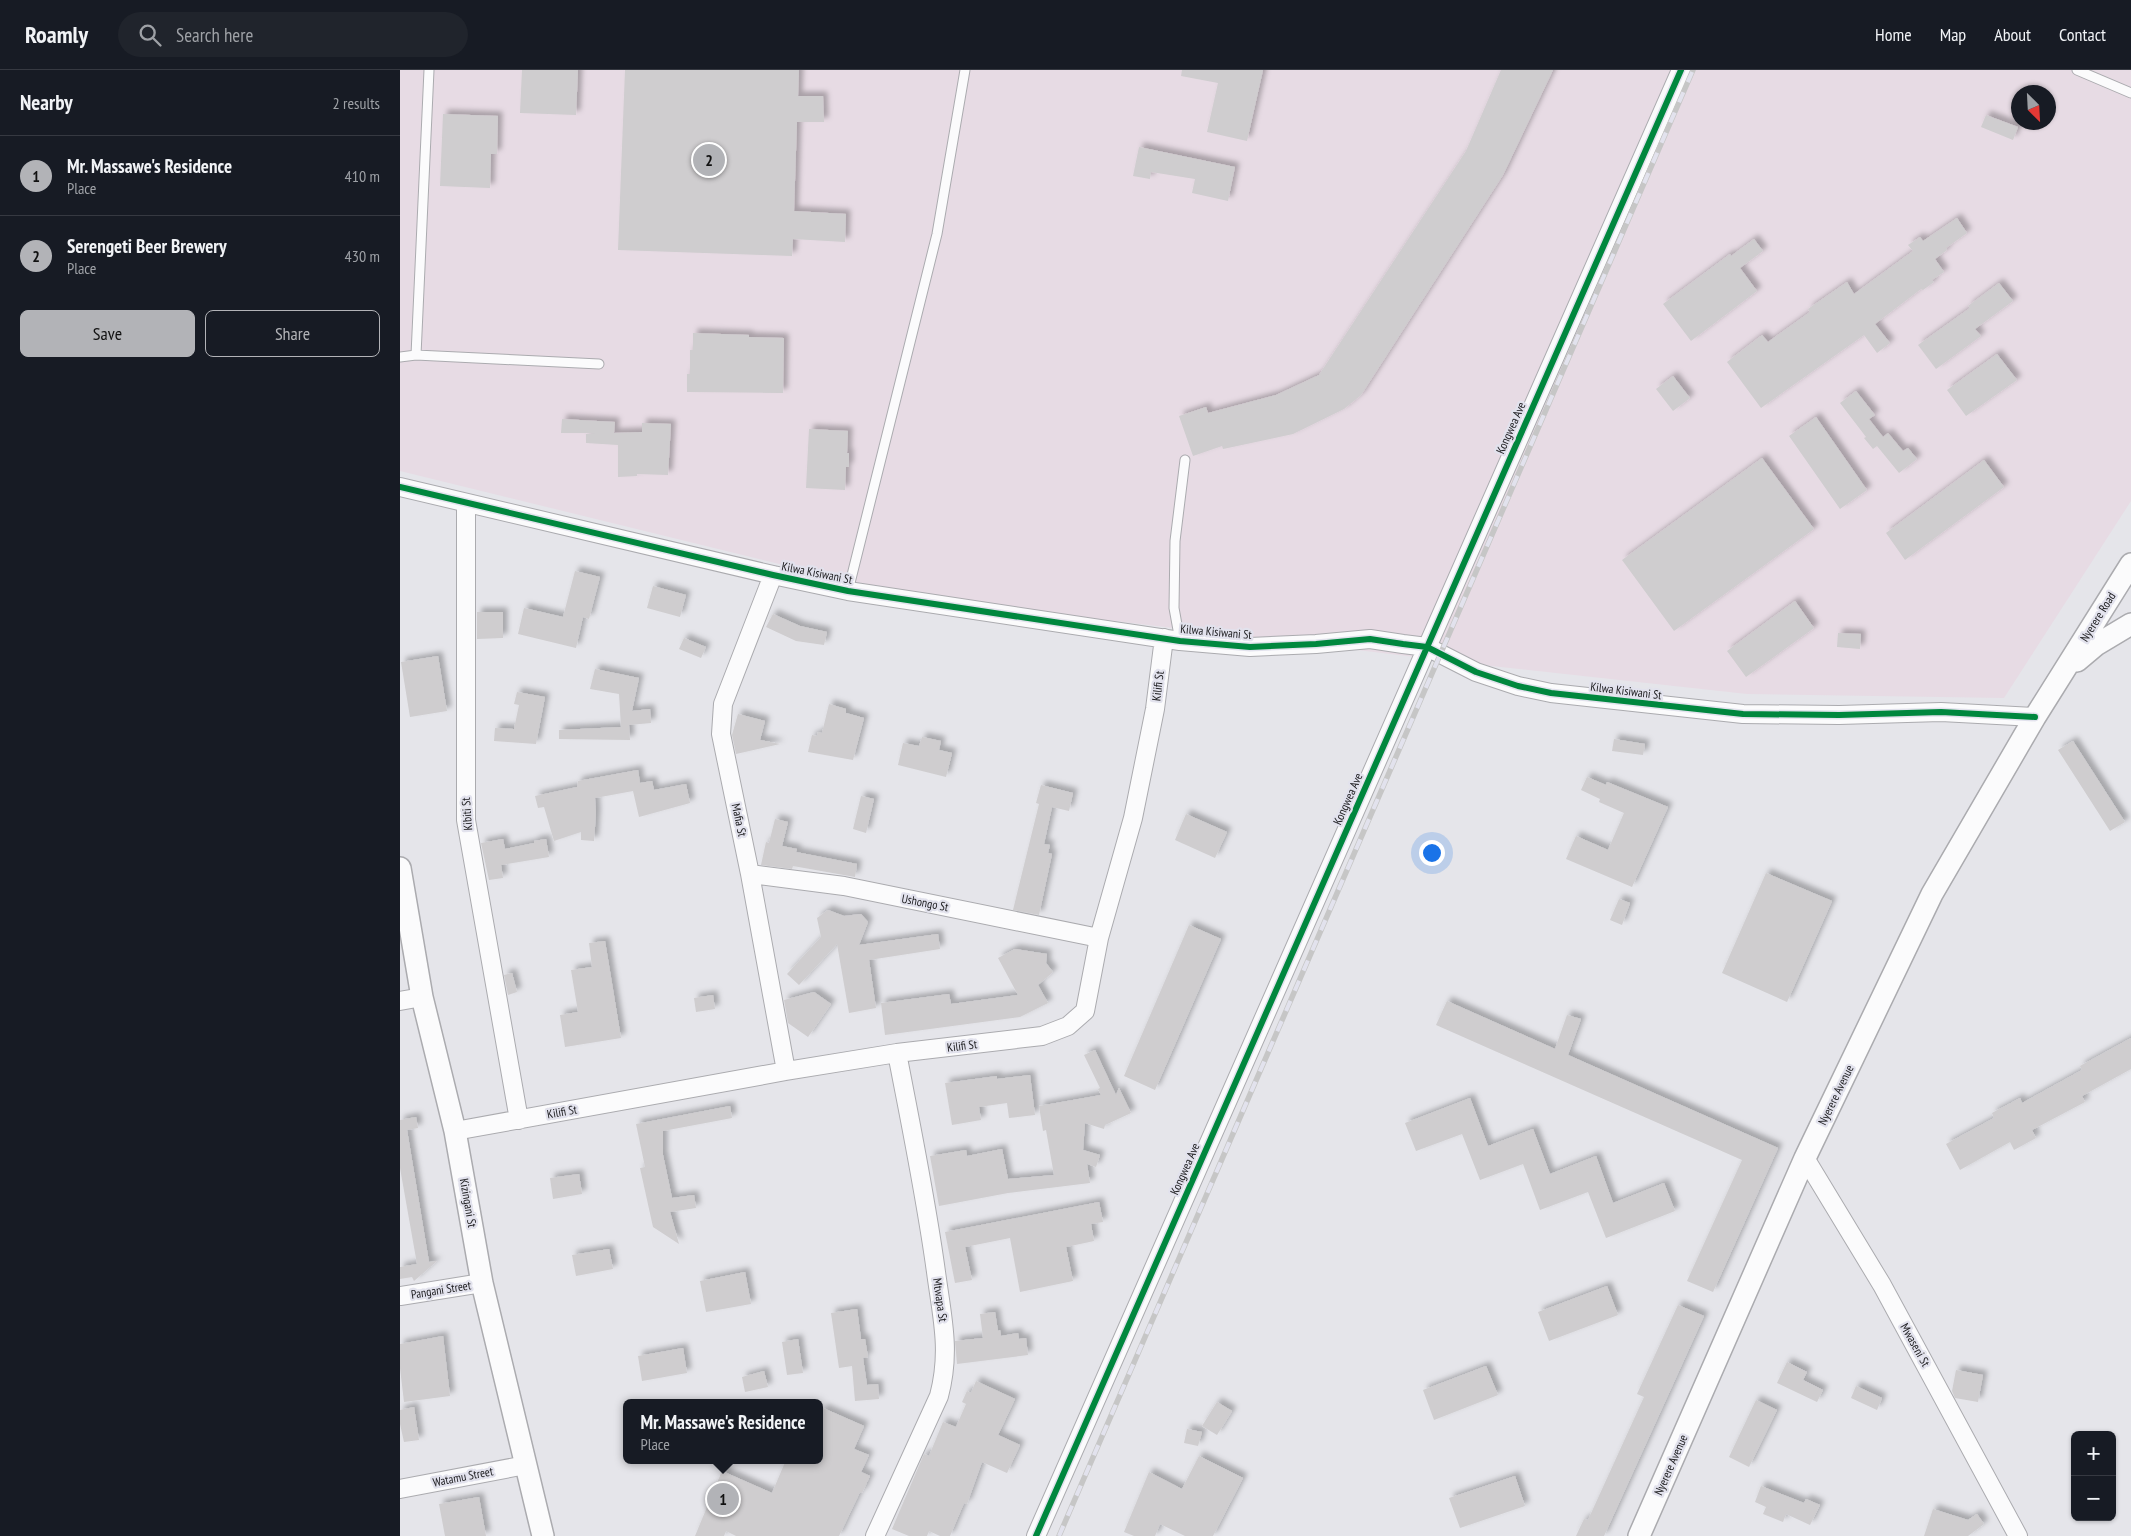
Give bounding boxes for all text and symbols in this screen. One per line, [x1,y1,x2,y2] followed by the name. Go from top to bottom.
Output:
[118,12,468,57] search box
[25,19,88,50] text: Roamly
[136,21,164,49] icon: search
[176,23,253,47] text: Search here
[1875,23,1912,46] text: Home
[1940,23,1966,46] text: Map
[1994,23,2031,46] text: About
[2059,23,2106,46] text: Contact
[2011,85,2056,130] north arrow
[20,89,73,116] text: Nearby
[333,93,380,113] text: 2 results
[693,141,725,179] pin: 2
[67,154,232,178] text: Mr. Massawe's Residence
[32,166,40,186] text: 1
[345,166,380,186] text: 410 m
[67,178,96,198] text: Place
[67,234,227,258] text: Serengeti Beer Brewery
[32,246,40,266] text: 2
[345,246,380,266] text: 430 m
[67,258,96,278] text: Place
[20,310,195,357] button: Save
[205,310,380,357] button: Share
[1493,400,1529,456] street label: Kongwea Ave
[780,558,854,587] street label: Kilwa Kisiwani St
[2077,589,2119,644] street label: Nyerere Road
[1180,621,1253,642] street label: Kilwa Kisiwani St
[1148,669,1167,702] street label: Kilifi St
[1590,679,1663,702] street label: Kilwa Kisiwani St
[1330,771,1366,827] street label: Kongwea Ave
[458,796,475,831] street label: Kibiti St
[729,802,750,839] street label: Mafia St
[1419,840,1445,866] your location
[900,891,950,915] street label: Ushongo St
[946,1036,979,1055] street label: Kilifi St
[1815,1062,1857,1127] street label: Nyerere Avenue
[546,1101,579,1122] street label: Kilifi St
[1167,1141,1203,1197] street label: Kongwea Ave
[457,1177,480,1229] street label: Kizingani St
[410,1277,473,1302] street label: Pangani Street
[930,1277,951,1323] street label: Mtwapa St
[1897,1320,1934,1370] street label: Mwaseni St
[623,1399,823,1464] popup
[640,1410,806,1434] text: Mr. Massawe's Residence
[2071,1431,2116,1521] map controls
[2071,1431,2116,1476] button: +
[1650,1432,1691,1498] street label: Nyerere Avenue
[640,1434,670,1454] text: Place
[432,1463,495,1490] street label: Watamu Street
[2071,1476,2116,1521] button: −
[707,1480,739,1518] pin: 1

